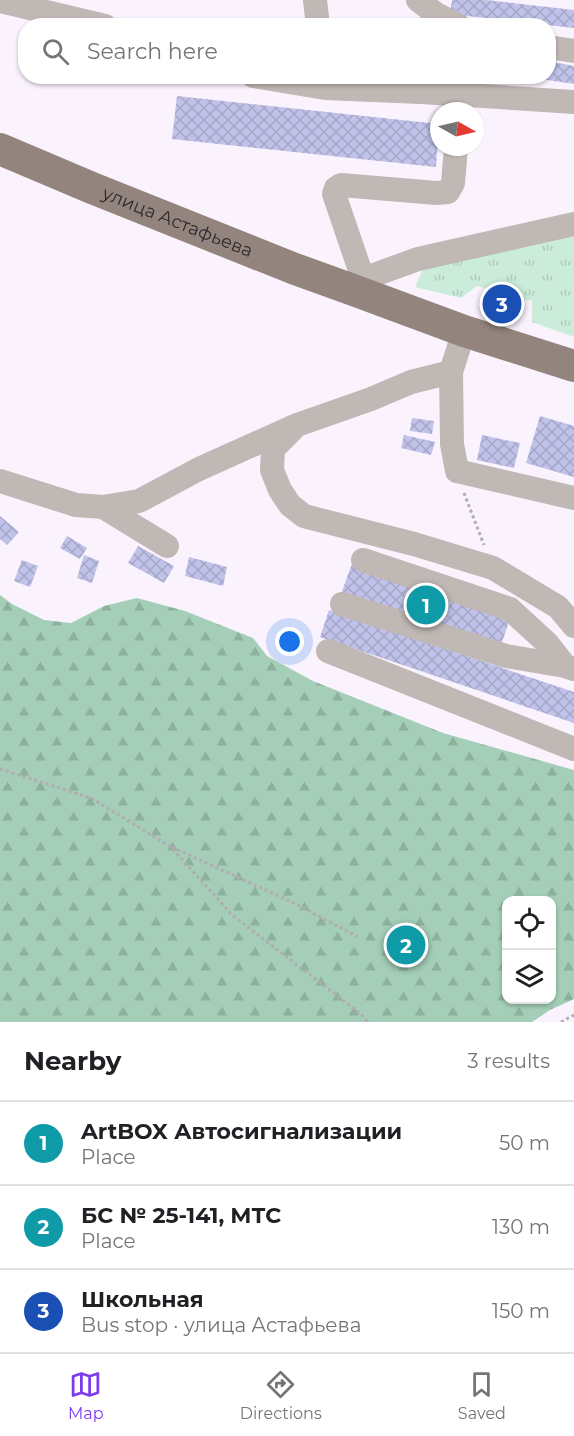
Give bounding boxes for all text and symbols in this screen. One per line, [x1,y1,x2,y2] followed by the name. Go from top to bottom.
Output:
[18,18,556,84] search box
[39,35,72,68] icon: search
[87,38,218,65] text: Search here
[430,102,484,156] north arrow
[98,182,256,262] street label: улица Астафьева
[482,282,522,326] pin: 3
[406,582,446,628] pin: 1
[275,627,304,656] your location
[502,896,556,1004] map controls
[502,896,556,950] button: locate
[386,922,426,968] pin: 2
[502,950,556,1004] button: layers
[24,1045,121,1077] text: Nearby
[467,1049,550,1073] text: 3 results
[81,1118,402,1145] text: ArtBOX Автосигнализации
[40,1131,47,1155] text: 1
[499,1131,550,1155] text: 50 m
[81,1145,136,1169] text: Place
[81,1202,281,1229] text: БС № 25-141, МТС
[38,1215,49,1239] text: 2
[492,1215,550,1239] text: 130 m
[81,1229,136,1253] text: Place
[81,1286,204,1313] text: Школьная
[38,1299,49,1323] text: 3
[492,1299,550,1323] text: 150 m
[81,1313,361,1337] text: Bus stop · улица Астафьева
[68,1368,104,1423] tab: Map
[240,1368,322,1423] tab: Directions
[458,1368,506,1423] tab: Saved

